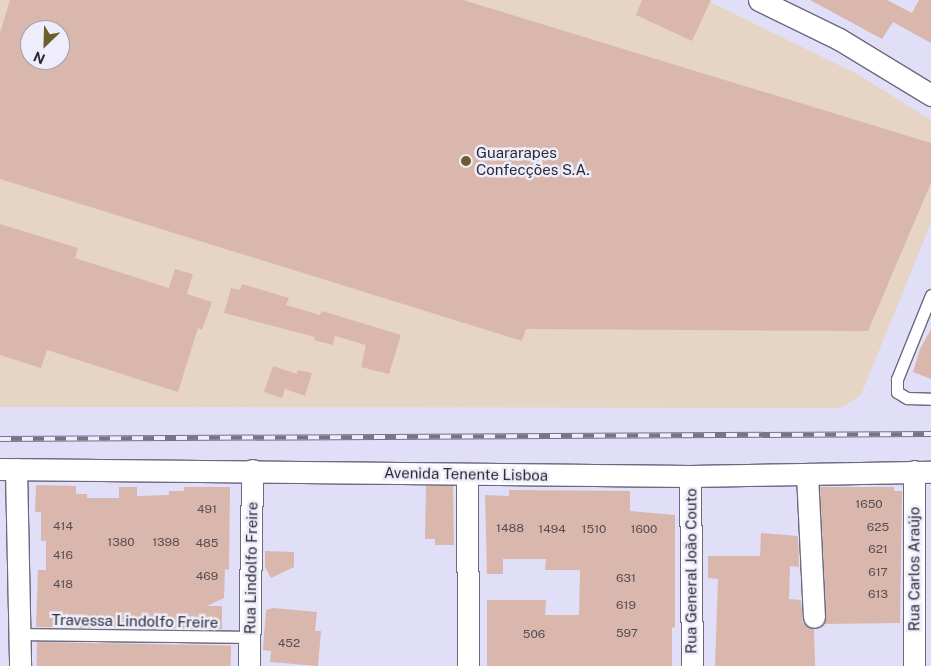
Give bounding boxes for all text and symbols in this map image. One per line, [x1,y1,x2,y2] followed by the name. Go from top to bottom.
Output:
[20,20,70,70] north arrow
[31,48,48,67] text: N
[476,143,590,178] place label: Guararapes Confecções S.A.
[460,155,472,167] marker: Guararapes Confecções S.A.
[384,464,548,484] street label: Avenida Tenente Lisboa
[682,488,700,654] street label: Rua General João Couto
[855,498,883,512] house number: 1650
[241,502,261,634] street label: Rua Lindolfo Freire
[197,503,217,517] house number: 491
[905,507,923,631] street label: Rua Carlos Araújo
[53,520,73,534] house number: 414
[867,521,889,535] house number: 625
[496,522,524,536] house number: 1488
[538,523,566,537] house number: 1494
[582,523,606,537] house number: 1510
[631,523,657,537] house number: 1600
[107,536,135,550] house number: 1380
[152,536,180,550] house number: 1398
[196,537,218,551] house number: 485
[868,543,888,557] house number: 621
[53,549,73,563] house number: 416
[868,566,888,580] house number: 617
[196,570,218,584] house number: 469
[616,572,636,586] house number: 631
[53,578,73,592] house number: 418
[868,588,888,602] house number: 613
[616,599,636,613] house number: 619
[51,611,219,631] street label: Travessa Lindolfo Freire
[616,627,638,641] house number: 597
[523,628,545,642] house number: 506
[278,637,300,651] house number: 452

